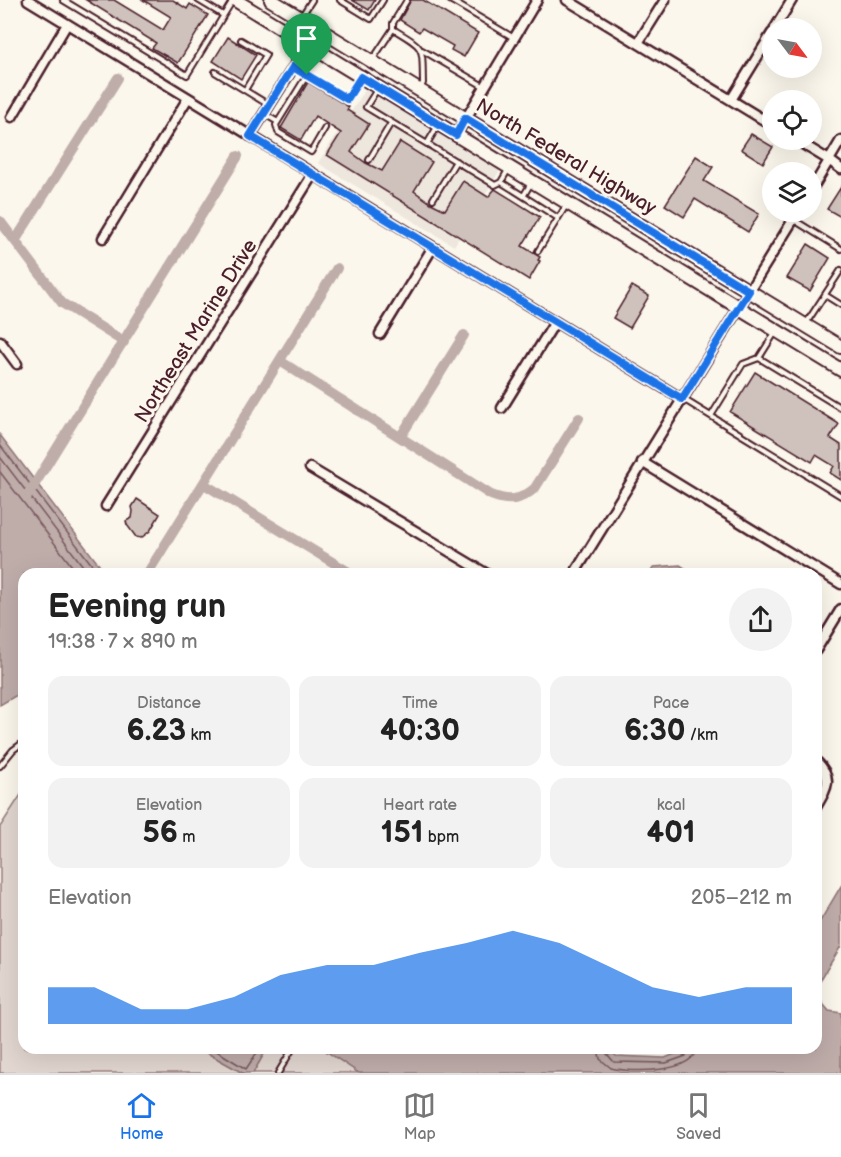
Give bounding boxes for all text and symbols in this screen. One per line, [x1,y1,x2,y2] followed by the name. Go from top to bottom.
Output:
[281,13,332,75] pin
[762,18,822,78] north arrow
[762,18,822,222] map controls
[290,22,323,55] icon: arrive
[762,90,822,150] button: locate
[471,94,661,220] street label: North Federal Highway
[762,162,822,222] button: layers
[130,235,262,427] street label: Northeast Marine Drive
[48,587,226,627] text: Evening run
[729,588,792,651] button: share
[48,630,197,654] text: 19:38 · 7 × 890 m
[137,694,201,713] text: Distance
[402,694,438,713] text: Time
[653,694,689,713] text: Pace
[127,713,186,749] text: 6.23
[380,713,460,749] text: 40:30
[624,713,685,749] text: 6:30
[186,726,211,745] text: km
[685,726,718,745] text: /km
[136,796,202,815] text: Elevation
[383,796,457,815] text: Heart rate
[657,796,685,815] text: kcal
[142,815,178,851] text: 56
[381,815,423,851] text: 151
[647,815,696,851] text: 401
[178,828,196,847] text: m
[423,828,459,847] text: bpm
[48,886,131,910] text: Elevation
[691,886,792,910] text: 205–212 m
[120,1089,163,1144] tab: Home
[403,1089,436,1144] tab: Map
[676,1089,721,1144] tab: Saved

